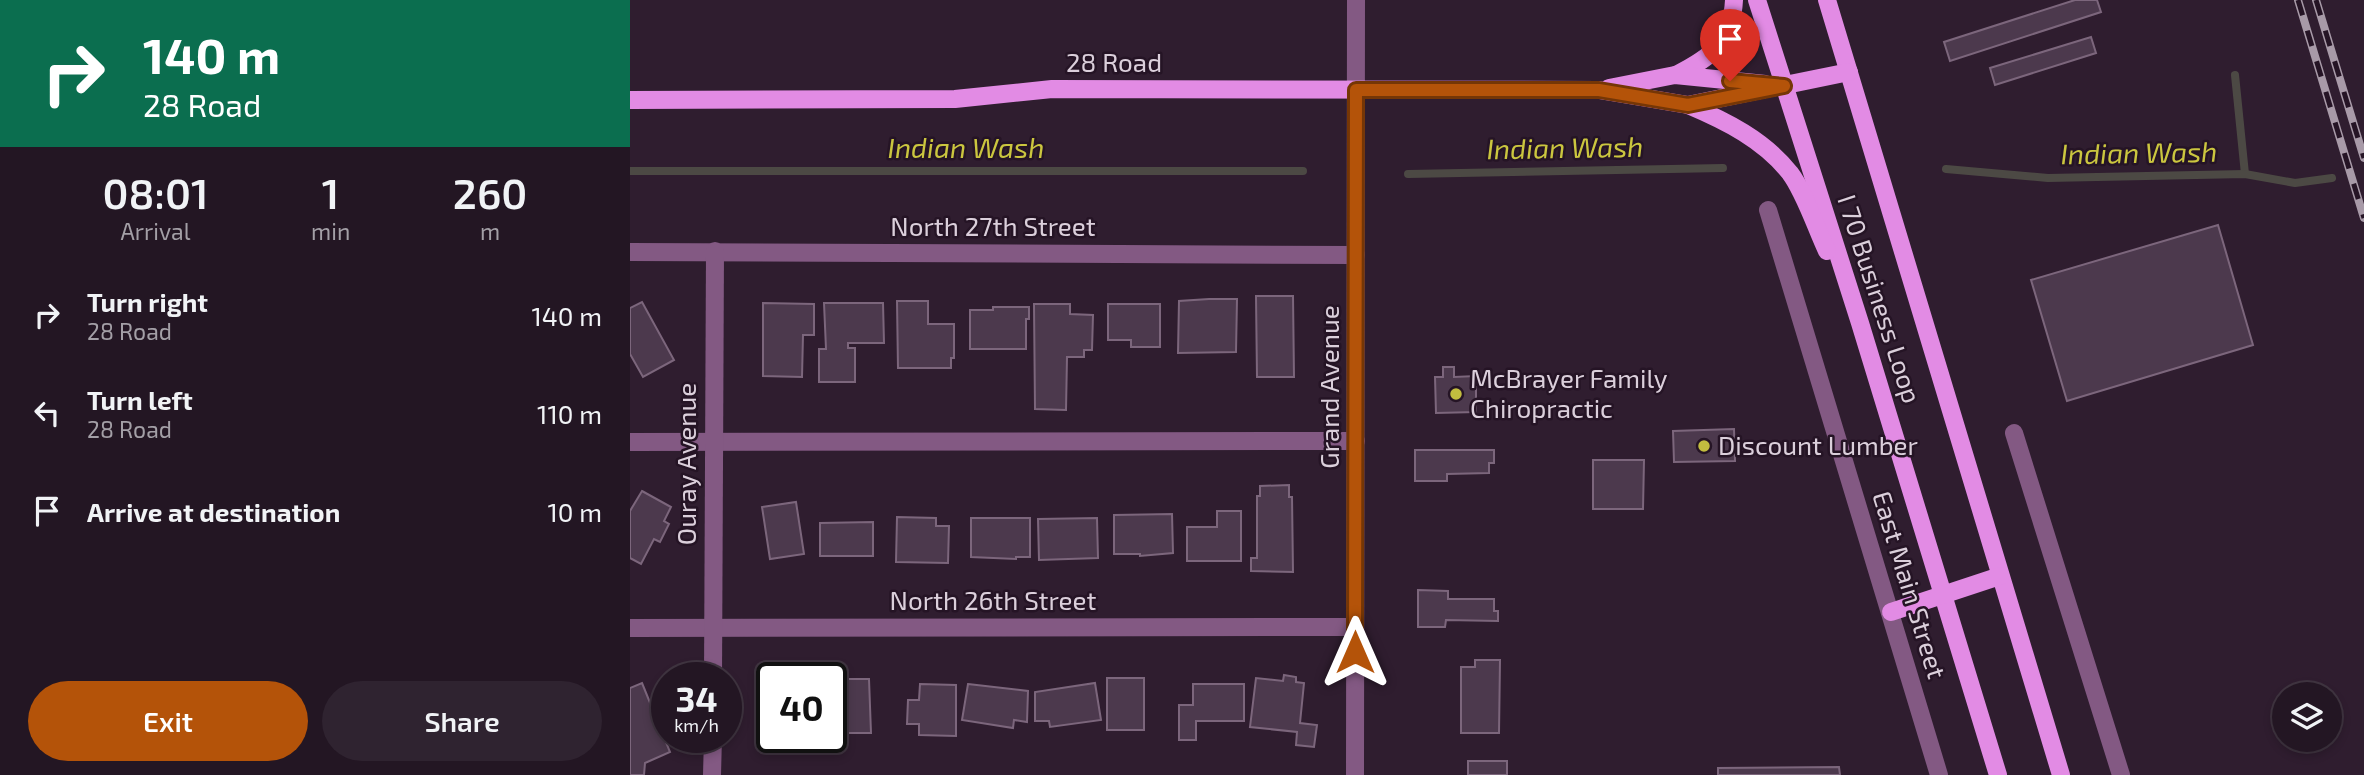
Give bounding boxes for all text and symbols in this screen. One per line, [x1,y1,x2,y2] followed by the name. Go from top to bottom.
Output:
[1700,9,1760,81] pin
[1711,20,1749,58] icon: arrive
[143,25,280,84] text: 140 m
[28,28,119,119] icon: right
[1066,46,1162,77] street label: 28 Road
[143,85,261,123] text: 28 Road
[1486,129,1644,165] water label: Indian Wash
[888,130,1044,164] water label: Indian Wash
[2060,134,2218,170] water label: Indian Wash
[103,167,208,217] text: 08:01
[322,167,339,217] text: 1
[453,167,527,217] text: 260
[1832,190,1929,407] street label: I 70 Business Loop
[890,210,1096,241] street label: North 27th Street
[121,217,191,245] text: Arrival
[311,217,350,245] text: min
[480,217,500,245] text: m
[87,286,208,317] text: Turn right
[28,296,66,334] icon: right
[531,300,602,331] text: 140 m
[1313,305,1344,469] street label: Grand Avenue
[87,317,172,345] text: 28 Road
[1470,362,1668,423] place label: McBrayer Family Chiropractic
[670,383,701,545] street label: Ouray Avenue
[87,384,193,415] text: Turn left
[1448,386,1464,402] marker: McBrayer Family Chiropractic
[28,394,66,432] icon: left
[537,398,602,429] text: 110 m
[87,415,172,443] text: 28 Road
[1718,429,1918,460] place label: Discount Lumber
[1696,438,1712,454] marker: Discount Lumber
[1867,487,1954,682] street label: East Main Street
[28,492,66,530] icon: arrive
[87,496,340,527] text: Arrive at destination
[547,496,602,527] text: 10 m
[890,584,1097,615] street label: North 26th Street
[1318,615,1392,689] position arrow
[756,662,847,753] speed limit sign: 40
[675,677,718,719] text: 34
[28,681,308,761] button: Exit
[322,681,602,761] button: Share
[2272,682,2342,752] map controls
[2272,682,2342,752] button: layers
[674,714,719,736] text: km/h

